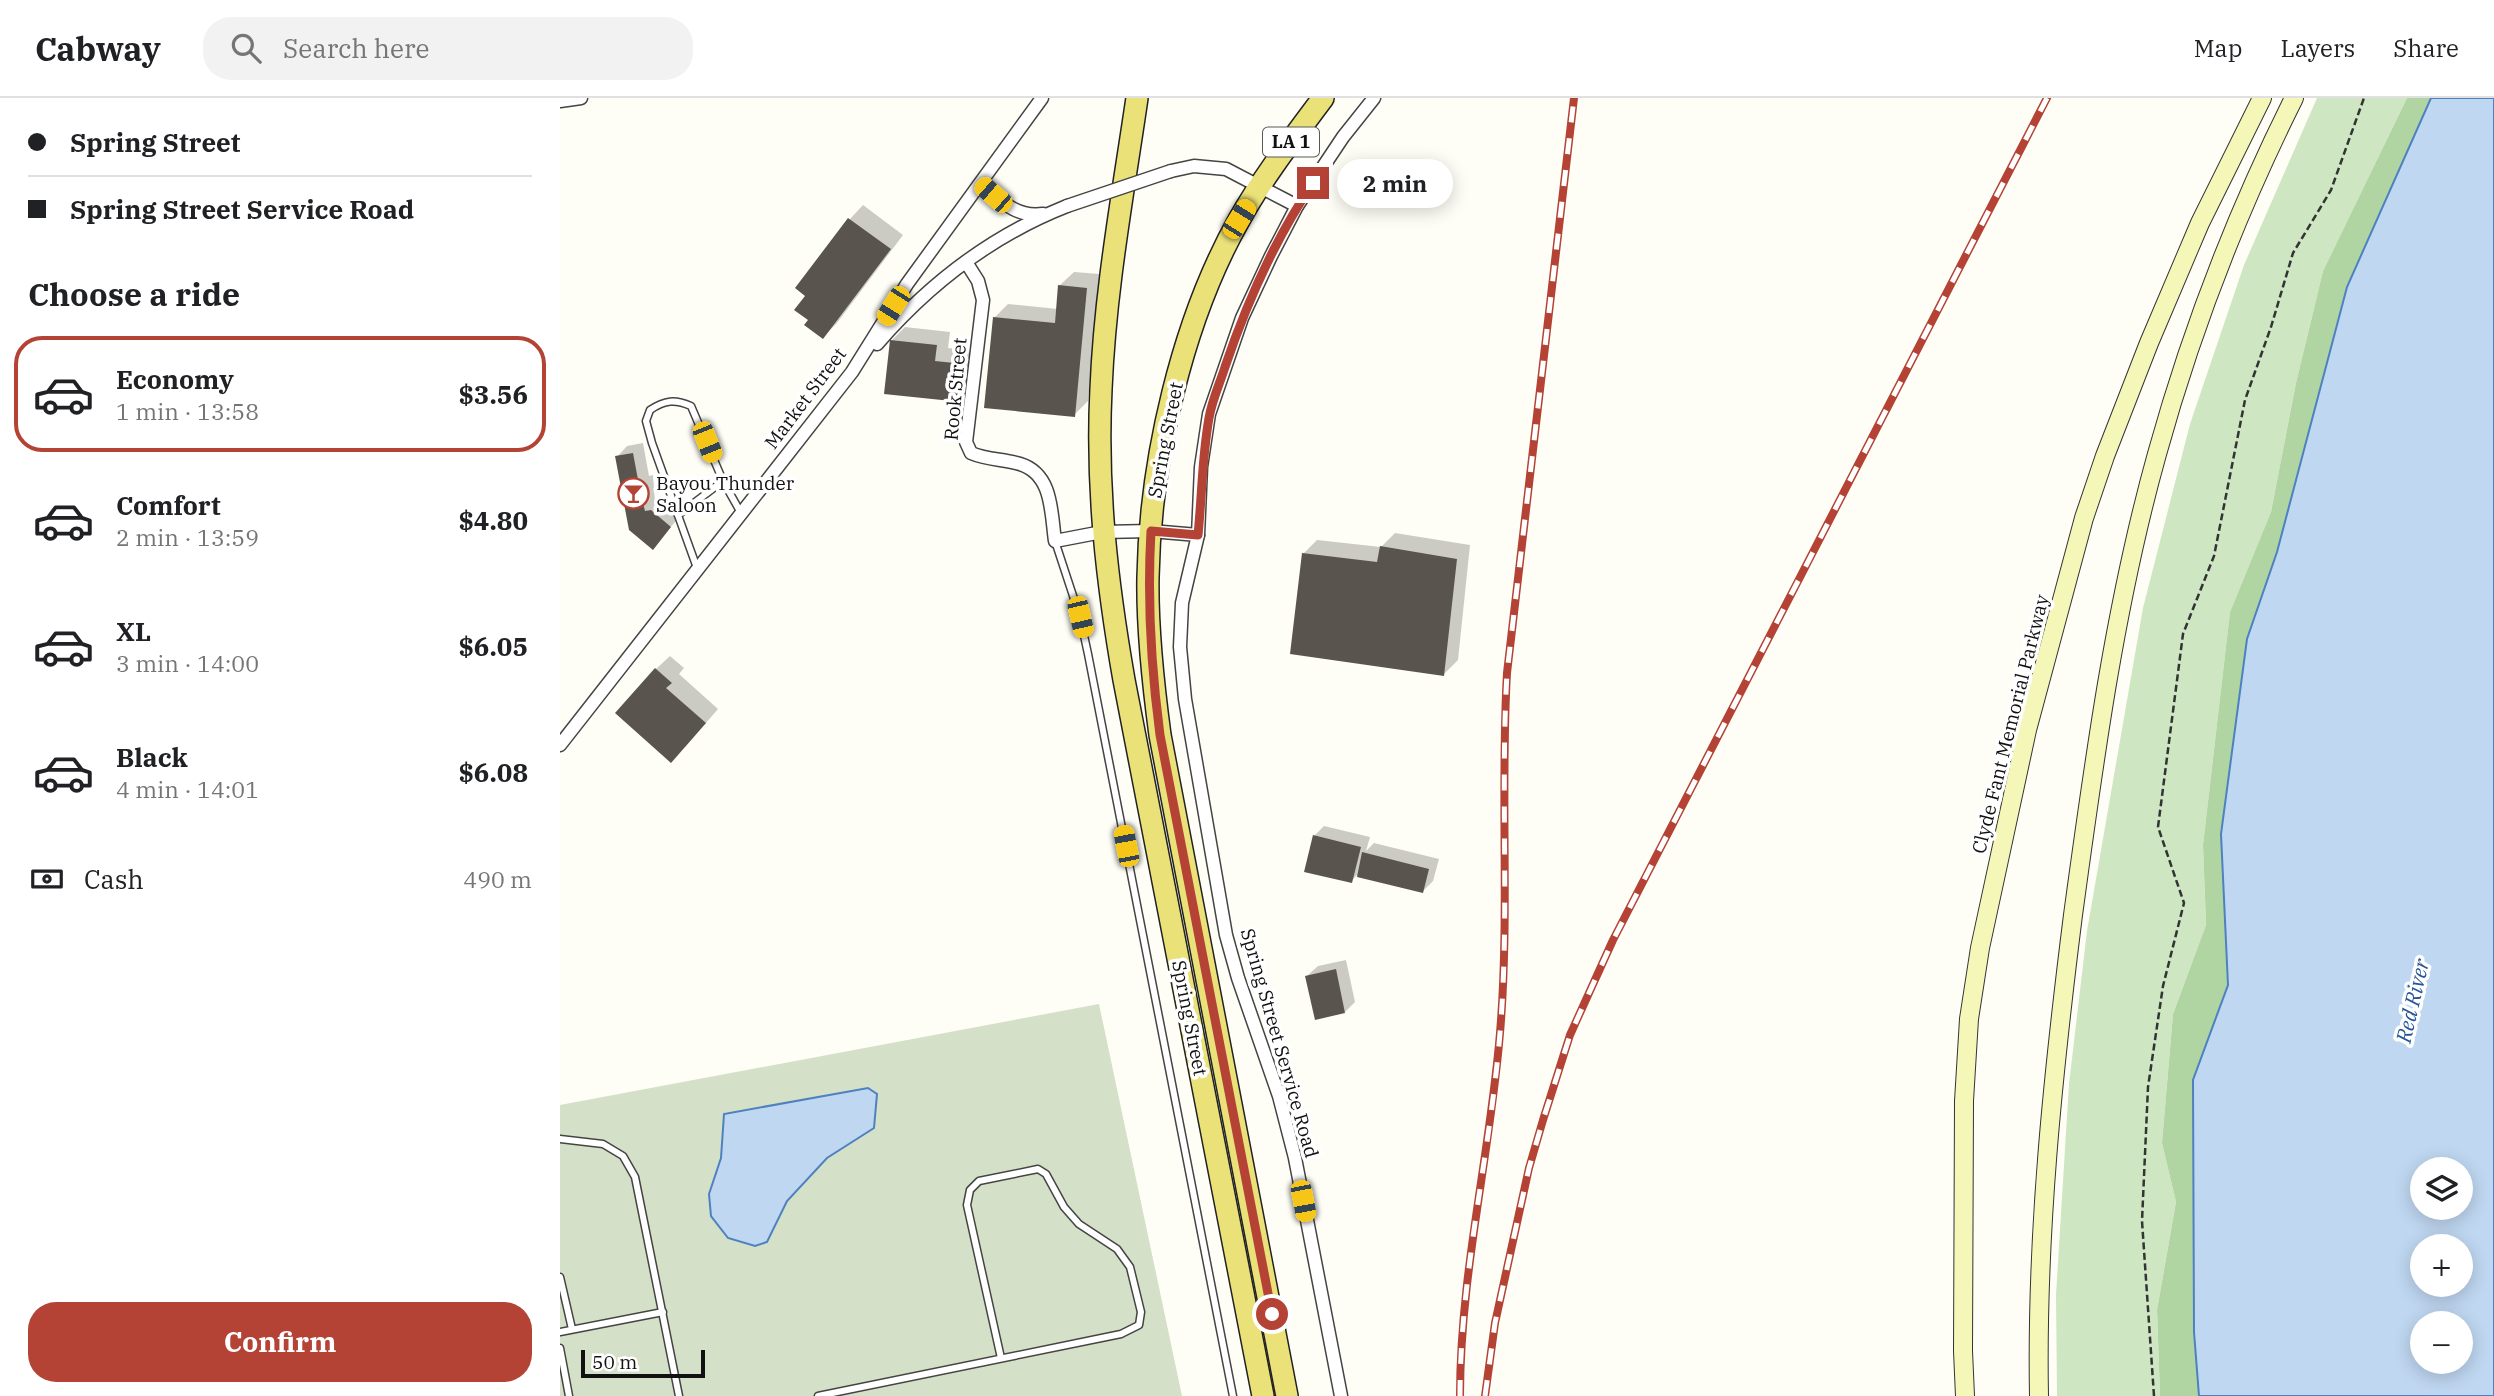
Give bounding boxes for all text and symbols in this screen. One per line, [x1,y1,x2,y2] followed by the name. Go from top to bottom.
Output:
[203,17,693,80] search box
[35,27,161,70] text: Cabway
[227,29,265,67] icon: search
[283,31,429,65] text: Search here
[2194,32,2242,64] text: Map
[2280,32,2355,64] text: Layers
[2393,32,2459,64] text: Share
[70,125,241,159] text: Spring Street
[1263,127,1319,156] road number: LA 1
[1338,158,1453,208] callout: 2 min
[1297,167,1329,199] route end
[1363,168,1427,198] text: 2 min
[971,173,1016,217] car
[70,192,414,226] text: Spring Street Service Road
[1219,196,1260,242] car
[28,273,240,315] text: Choose a ride
[873,283,914,329] car
[939,336,971,441] street label: Rook Street
[759,342,851,453] street label: Market Street
[116,362,234,396] text: Economy
[32,363,95,426] icon: car
[458,377,528,411] text: $3.56
[1142,380,1188,500] street label: Spring Street
[116,396,259,426] text: 1 min · 13:58
[690,419,725,465] car
[656,471,795,517] place label: Bayou Thunder Saloon
[616,477,650,511] bar icon: Bayou Thunder Saloon
[116,488,221,522] text: Comfort
[32,489,95,552] icon: car
[458,503,528,537] text: $4.80
[116,522,259,552] text: 2 min · 13:59
[1966,591,2054,856] street label: Clyde Fant Memorial Parkway
[1066,594,1095,640] car
[116,614,151,648] text: XL
[32,615,95,678] icon: car
[458,629,528,663] text: $6.05
[116,648,259,678] text: 3 min · 14:00
[116,740,188,774] text: Black
[32,741,95,804] icon: car
[458,755,528,789] text: $6.08
[116,774,259,804] text: 4 min · 14:01
[1112,823,1141,869] car
[28,860,66,898] icon: cash
[84,862,144,896] text: Cash
[463,864,532,894] text: 490 m
[1236,925,1324,1161] street label: Spring Street Service Road
[2389,955,2435,1046] water label: Red River
[1167,958,1213,1078] street label: Spring Street
[2410,1157,2473,1374] map controls
[2410,1157,2473,1220] button: layers
[1289,1178,1318,1224] car
[2410,1234,2473,1297] button: +
[1256,1298,1288,1330] route start
[28,1302,532,1382] button: Confirm
[2410,1311,2473,1374] button: −
[581,1347,705,1379] scale bar
[592,1350,637,1374] text: 50 m

